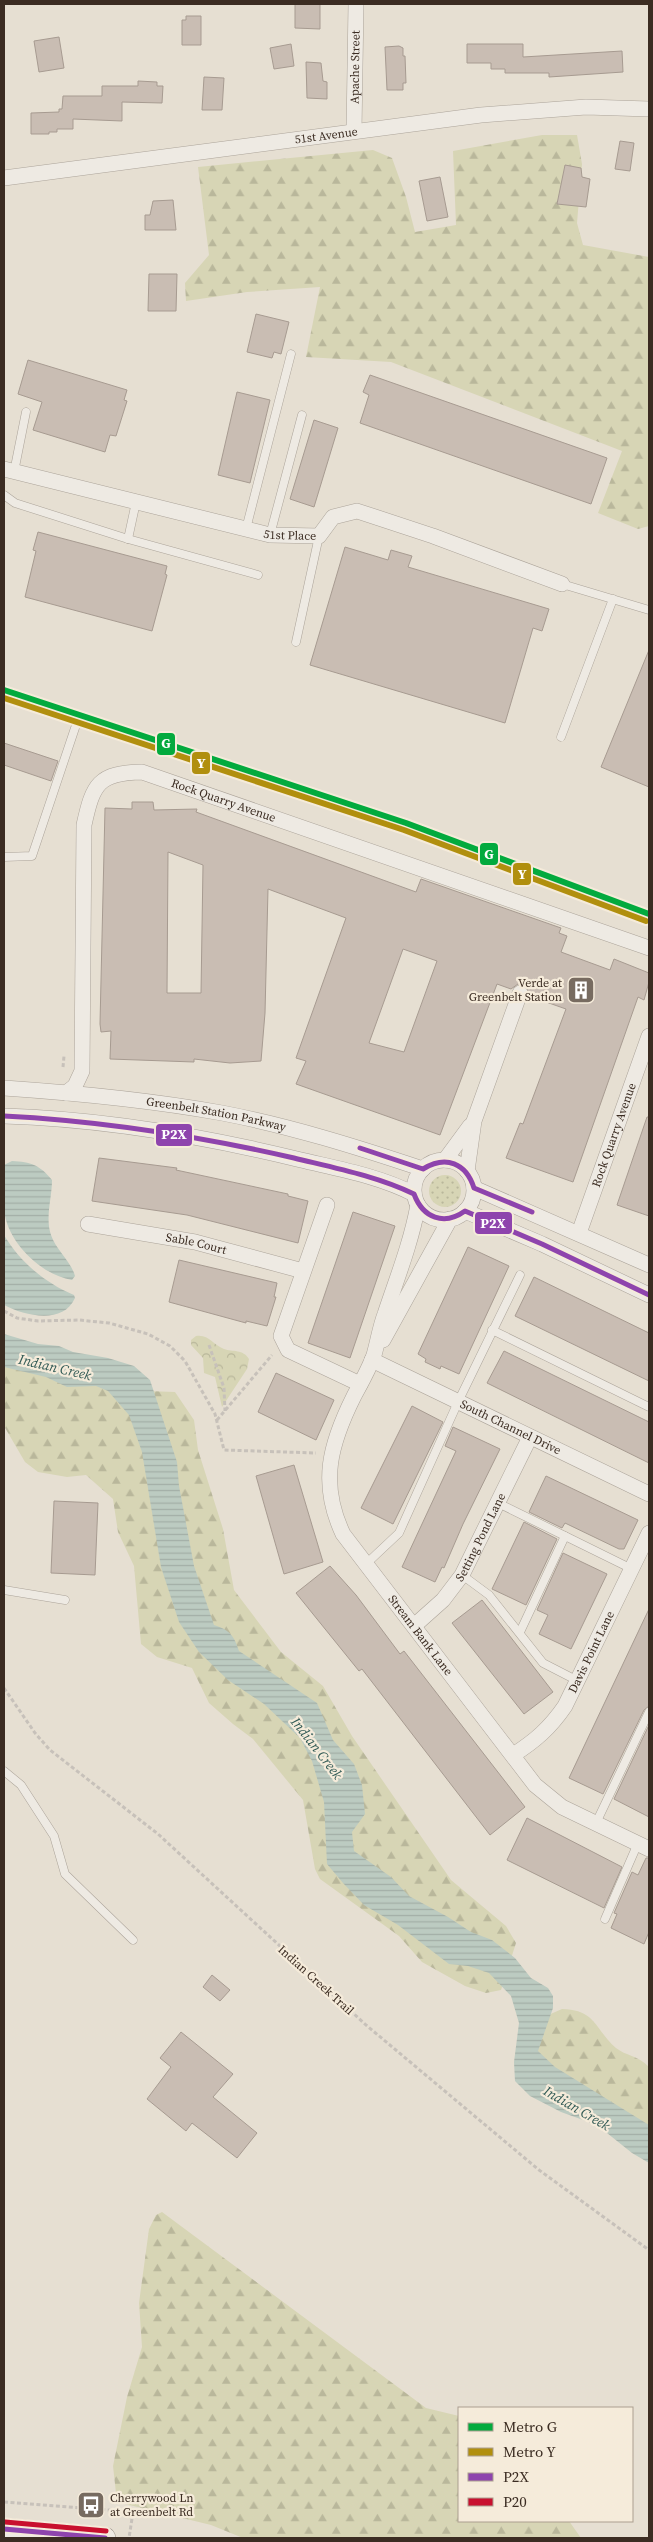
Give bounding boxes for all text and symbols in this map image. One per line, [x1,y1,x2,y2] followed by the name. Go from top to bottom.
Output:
[346,30,364,104] street label: Apache Street
[294,123,359,148] street label: 51st Avenue
[262,526,316,544] street label: 51st Place
[156,732,176,756] line badge: G
[161,733,171,753] text: G
[191,751,211,775] line badge: Y
[197,753,206,773] text: Y
[169,775,278,826] street label: Rock Quarry Avenue
[479,842,499,866] line badge: G
[484,844,494,864] text: G
[512,862,532,886] line badge: Y
[518,864,527,884] text: Y
[469,975,562,1005] place label: Verde at Greenbelt Station
[566,975,596,1005] building icon: Verde at Greenbelt Station
[588,1081,640,1189] street label: Rock Quarry Avenue
[145,1093,289,1135] street label: Greenbelt Station Parkway
[155,1123,193,1147] line badge: P2X
[161,1124,187,1144] text: P2X
[474,1211,513,1235] line badge: P2X
[480,1213,506,1233] text: P2X
[165,1229,228,1258] street label: Sable Court
[16,1349,94,1385] water label: Indian Creek
[457,1396,564,1458] street label: South Channel Drive
[452,1490,509,1585] street label: Setting Pond Lane
[385,1592,456,1679] street label: Stream Bank Lane
[564,1608,618,1696] street label: Davis Point Lane
[286,1712,348,1784] water label: Indian Creek
[275,1942,358,2019] street label: Indian Creek Trail
[539,2080,614,2135] water label: Indian Creek
[458,2407,633,2522] legend
[503,2416,557,2437] text: Metro G
[503,2441,556,2462] text: Metro Y
[503,2466,529,2487] text: P2X
[76,2490,106,2520] bus stop icon: Cherrywood Ln at Greenbelt Rd
[110,2490,194,2520] place label: Cherrywood Ln at Greenbelt Rd
[503,2491,527,2512] text: P20

